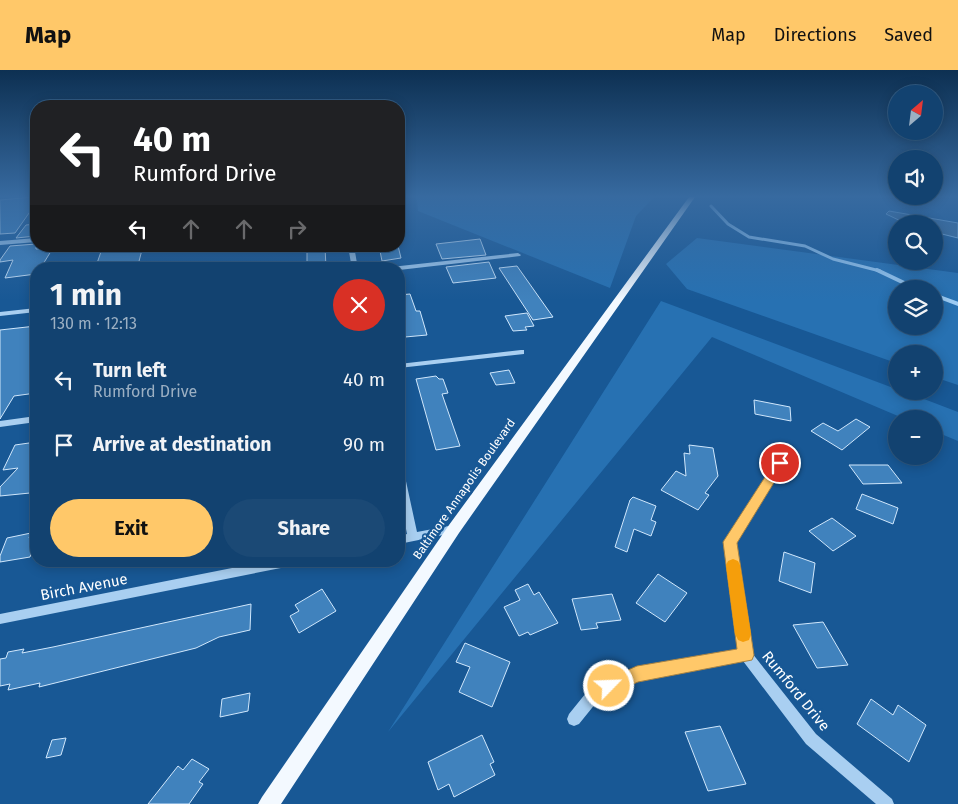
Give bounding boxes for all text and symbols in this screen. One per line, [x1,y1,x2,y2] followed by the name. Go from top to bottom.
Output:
[25,21,71,49] text: Map
[711,24,746,46] text: Map
[774,24,856,46] text: Directions
[884,24,933,46] text: Saved
[888,85,942,140] north arrow
[888,85,943,465] map controls
[133,118,211,160] text: 40 m
[50,120,115,185] icon: left
[888,150,943,205] button: sound
[133,160,276,187] text: Rumford Drive
[124,215,152,243] icon: left
[177,215,205,243] icon: ahead
[230,215,258,243] icon: ahead
[283,215,311,243] icon: right
[888,215,943,270] button: search
[50,277,122,313] text: 1 min
[333,279,385,331] button: close
[888,280,943,335] button: layers
[50,314,137,333] text: 130 m · 12:13
[888,345,943,400] button: +
[93,359,167,382] text: Turn left
[50,366,78,394] icon: left
[343,368,385,391] text: 40 m
[93,382,197,401] text: Rumford Drive
[888,410,943,465] button: −
[410,416,518,562] street label: Baltimore Annapolis Boulevard
[50,431,78,459] icon: arrive
[93,433,272,456] text: Arrive at destination
[343,433,385,456] text: 90 m
[759,442,801,484] pin
[766,449,794,477] icon: arrive
[50,499,213,557] button: Exit
[223,499,385,557] button: Share
[39,570,129,604] street label: Birch Avenue
[758,647,834,735] street label: Rumford Drive
[582,659,634,711] position arrow

